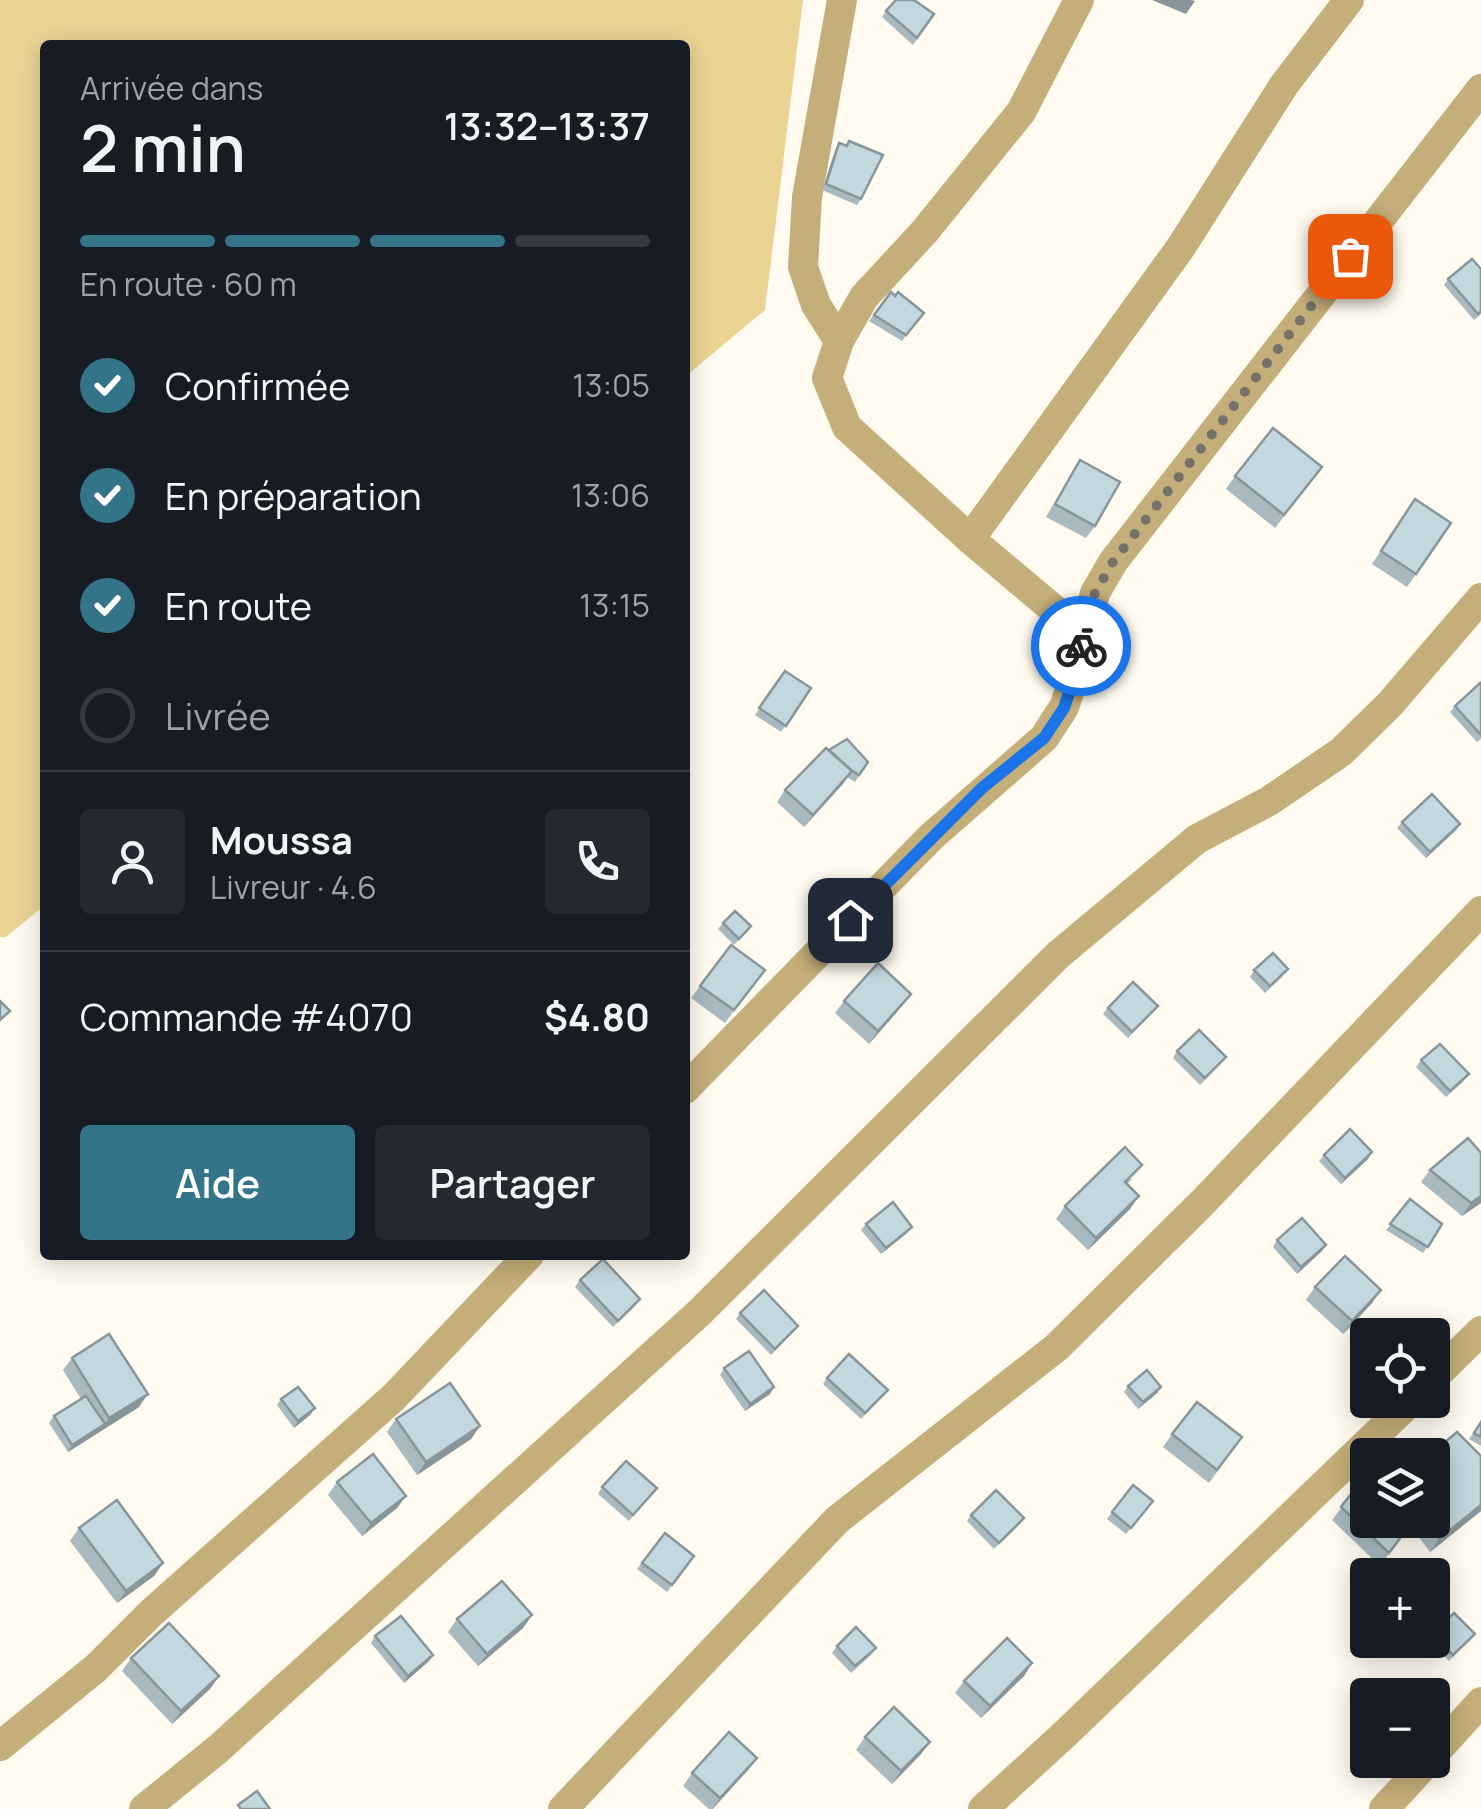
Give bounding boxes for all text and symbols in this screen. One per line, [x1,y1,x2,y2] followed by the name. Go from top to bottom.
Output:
[80,66,263,110] text: Arrivée dans
[444,99,650,151] text: 13:32–13:37
[80,103,246,192] text: 2 min
[1308,214,1393,299] pin
[1323,229,1378,284] icon: bag
[80,262,297,306] text: En route · 60 m
[80,358,135,413] icon: check
[165,359,351,411] text: Confirmée
[572,363,650,407] text: 13:05
[80,468,135,523] icon: check
[165,469,421,521] text: En préparation
[571,473,650,517] text: 13:06
[80,578,135,633] icon: check
[165,579,312,631] text: En route
[579,583,650,627] text: 13:15
[1031,596,1131,696] courier
[1054,619,1109,674] icon: bike
[165,689,271,741] text: Livrée
[80,809,185,914] button: person
[545,809,650,914] button: phone
[210,813,353,865] text: Moussa
[210,865,377,909] text: Livreur · 4.6
[808,878,893,963] pin
[823,893,878,948] icon: home
[80,990,413,1042] text: Commande #4070
[544,990,650,1042] text: $4.80
[80,1125,355,1240] button: Aide
[375,1125,650,1240] button: Partager
[1350,1318,1450,1778] map controls
[1350,1318,1450,1418] button: locate
[1350,1438,1450,1538] button: layers
[1350,1558,1450,1658] button: +
[1350,1678,1450,1778] button: −

